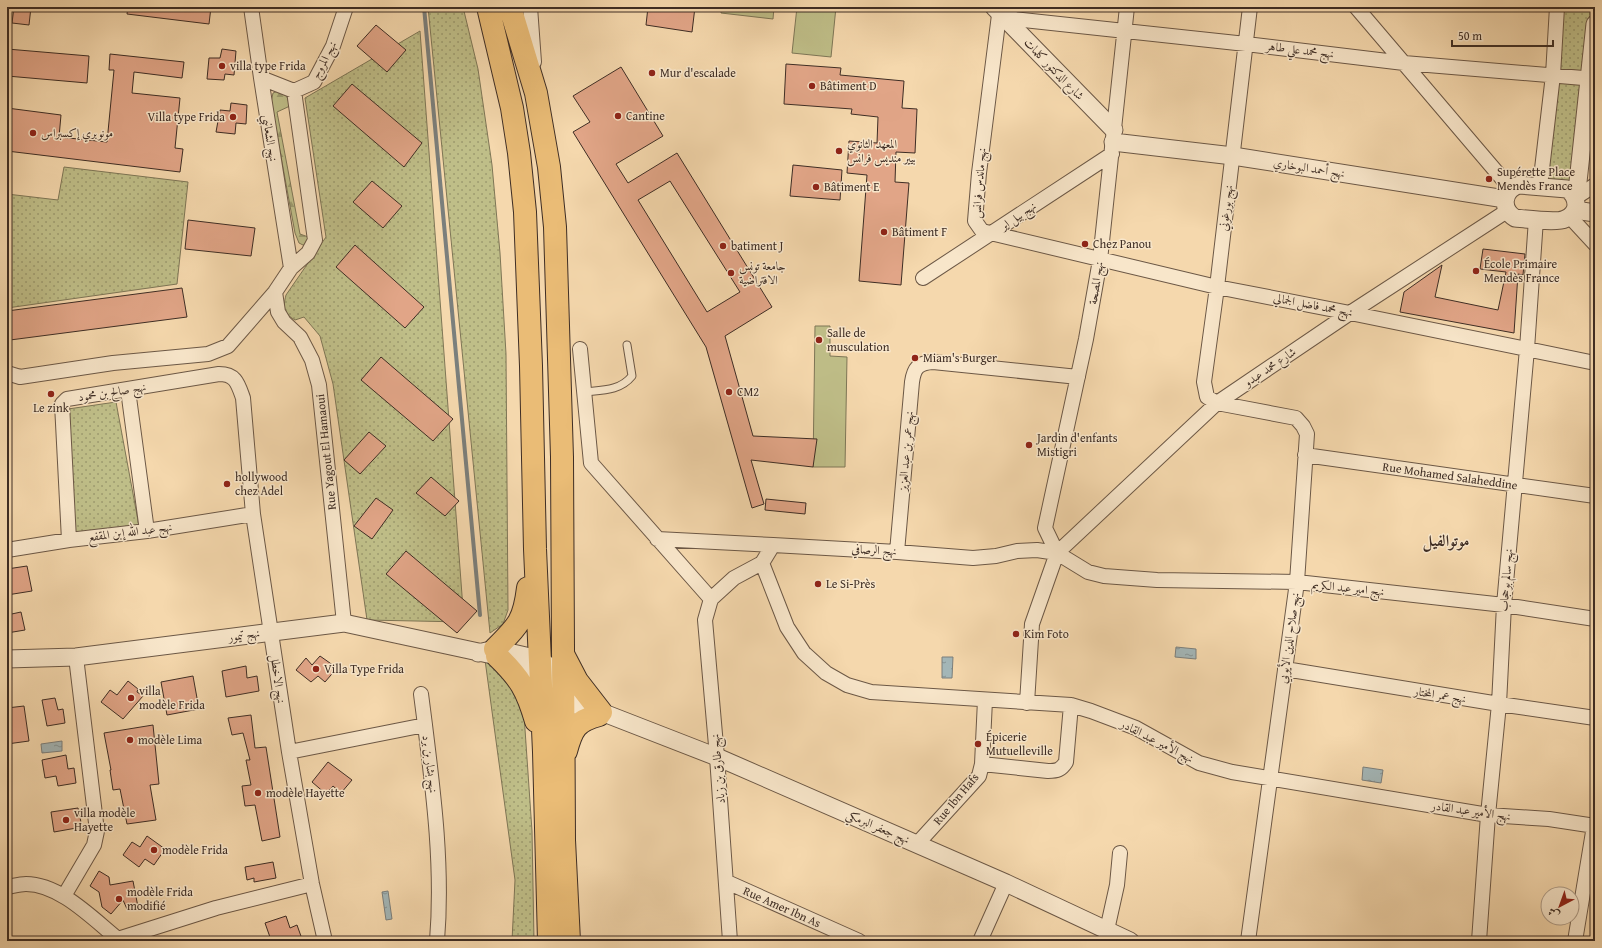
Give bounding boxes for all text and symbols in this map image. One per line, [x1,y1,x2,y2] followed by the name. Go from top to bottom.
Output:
[1452,22,1553,48] scale bar
[1458,27,1482,44] text: 50 m
[1018,34,1088,106] street label: شارع الدكتور كلمات
[1263,37,1335,66] street label: نهج محمد علي طاهر
[307,38,343,83] street label: نهج المروج
[230,57,306,74] place label: villa type Frida
[217,61,227,71] marker: villa type Frida
[660,64,736,81] place label: Mur d'escalade
[647,68,657,78] marker: Mur d'escalade
[820,77,876,94] place label: Bâtiment D
[807,81,817,91] marker: Bâtiment D
[626,107,665,124] place label: Cantine
[148,108,225,125] place label: Villa type Frida
[613,111,623,121] marker: Cantine
[228,112,238,122] marker: Villa type Frida
[255,113,283,163] street label: نهج الشعانبي
[41,124,113,143] place label: مونوبري إكسبراس
[28,128,38,138] marker: مونوبري إكسبراس
[847,135,916,167] place label: المعهد الثانوي بيير منديس فرانس
[834,146,844,156] marker: المعهد الثانوي بيير منديس فرانس
[967,147,993,219] street label: نهج ماندس فرانس
[1272,153,1346,185] street label: نهج أحمد البوخاري
[1497,163,1575,194] place label: Supérette Place Mendès France
[1484,174,1494,184] marker: Supérette Place Mendès France
[824,178,879,195] place label: Bâtiment E
[811,182,821,192] marker: Bâtiment E
[1214,184,1240,232] street label: نهج بورغوني
[995,197,1041,238] street label: نهج بيل اير
[892,223,947,240] place label: Bâtiment F
[879,227,889,237] marker: Bâtiment F
[1093,235,1152,252] place label: Chez Panou
[731,237,784,254] place label: batiment J
[1080,239,1090,249] marker: Chez Panou
[718,241,728,251] marker: batiment J
[1484,255,1560,286] place label: École Primaire Mendès France
[739,257,786,288] place label: جامعة تونس الافتراضية
[1084,260,1110,306] street label: نهج المصحة
[1471,266,1481,276] marker: École Primaire Mendès France
[726,268,736,278] marker: جامعة تونس الافتراضية
[1271,288,1354,323] street label: نهج محمد فاضل الجمالي
[827,324,890,355] place label: Salle de musculation
[814,335,824,345] marker: Salle de musculation
[1239,343,1301,394] street label: شارع محمد عبدو
[923,349,997,366] place label: Miam's Burger
[910,353,920,363] marker: Miam's Burger
[77,378,148,408] street label: نهج صالح بن محمود
[737,383,759,400] place label: CM2
[724,387,734,397] marker: CM2
[46,389,56,399] marker: Le zink
[311,393,340,511] street label: Rue Yagout El Hamaoui
[33,399,70,416] place label: Le zink
[893,410,920,494] street label: نهج عمر بن عبد العزيز
[1035,429,1118,460] place label: Jardin d'enfants Mistigri
[1024,440,1034,450] marker: Jardin d'enfants Mistigri
[1382,458,1519,493] street label: Rue Mohamed Salaheddine
[235,468,288,499] place label: hollywood chez Adel
[222,479,232,489] marker: hollywood chez Adel
[87,517,173,548] street label: نهج عبد الله إبن المقفع
[1423,528,1469,552] district label: موتوالفيل
[851,540,897,562] street label: نهج الرصافي
[1494,548,1520,612] street label: نهج سالم بوحجاب
[826,575,875,592] place label: Le Si-Près
[1310,575,1385,603] street label: نهج امير عبد الكريم
[813,579,823,589] marker: Le Si-Près
[1274,591,1306,685] street label: نهج صلاح الدين الأيوبي
[226,624,261,648] street label: نهج تيمور
[1024,625,1069,642] place label: Kim Foto
[1011,629,1021,639] marker: Kim Foto
[264,653,290,705] street label: نهج الاخطل
[324,660,404,677] place label: Villa Type Frida
[311,664,321,674] marker: Villa Type Frida
[139,682,205,713] place label: villa modèle Frida
[1411,682,1467,710] street label: نهج عمر المختار
[126,693,136,703] marker: villa modèle Frida
[1115,714,1197,769] street label: نهج الأمير عبد القادر
[986,728,1053,759] place label: Épicerie Mutuelleville
[138,731,203,748] place label: modèle Lima
[706,733,732,805] street label: نهج طارق بن زياد
[416,734,442,794] street label: نهج بشار بن برد
[125,735,135,745] marker: modèle Lima
[973,739,983,749] marker: Épicerie Mutuelleville
[929,769,983,828] street label: Rue Ibn Hafs
[266,784,345,801] place label: modèle Hayette
[253,788,263,798] marker: modèle Hayette
[1429,796,1512,827] street label: نهج الأمير عبد القادر
[74,804,136,835] place label: villa modèle Hayette
[842,805,913,851] street label: نهج جعفر البرمكي
[61,815,71,825] marker: villa modèle Hayette
[162,841,228,858] place label: modèle Frida
[149,845,159,855] marker: modèle Frida
[741,882,824,931] street label: Rue Amer Ibn As
[127,883,193,914] place label: modèle Frida modifié
[1540,886,1580,926] north arrow
[114,894,124,904] marker: modèle Frida modifié
[1544,904,1563,923] text: ش

